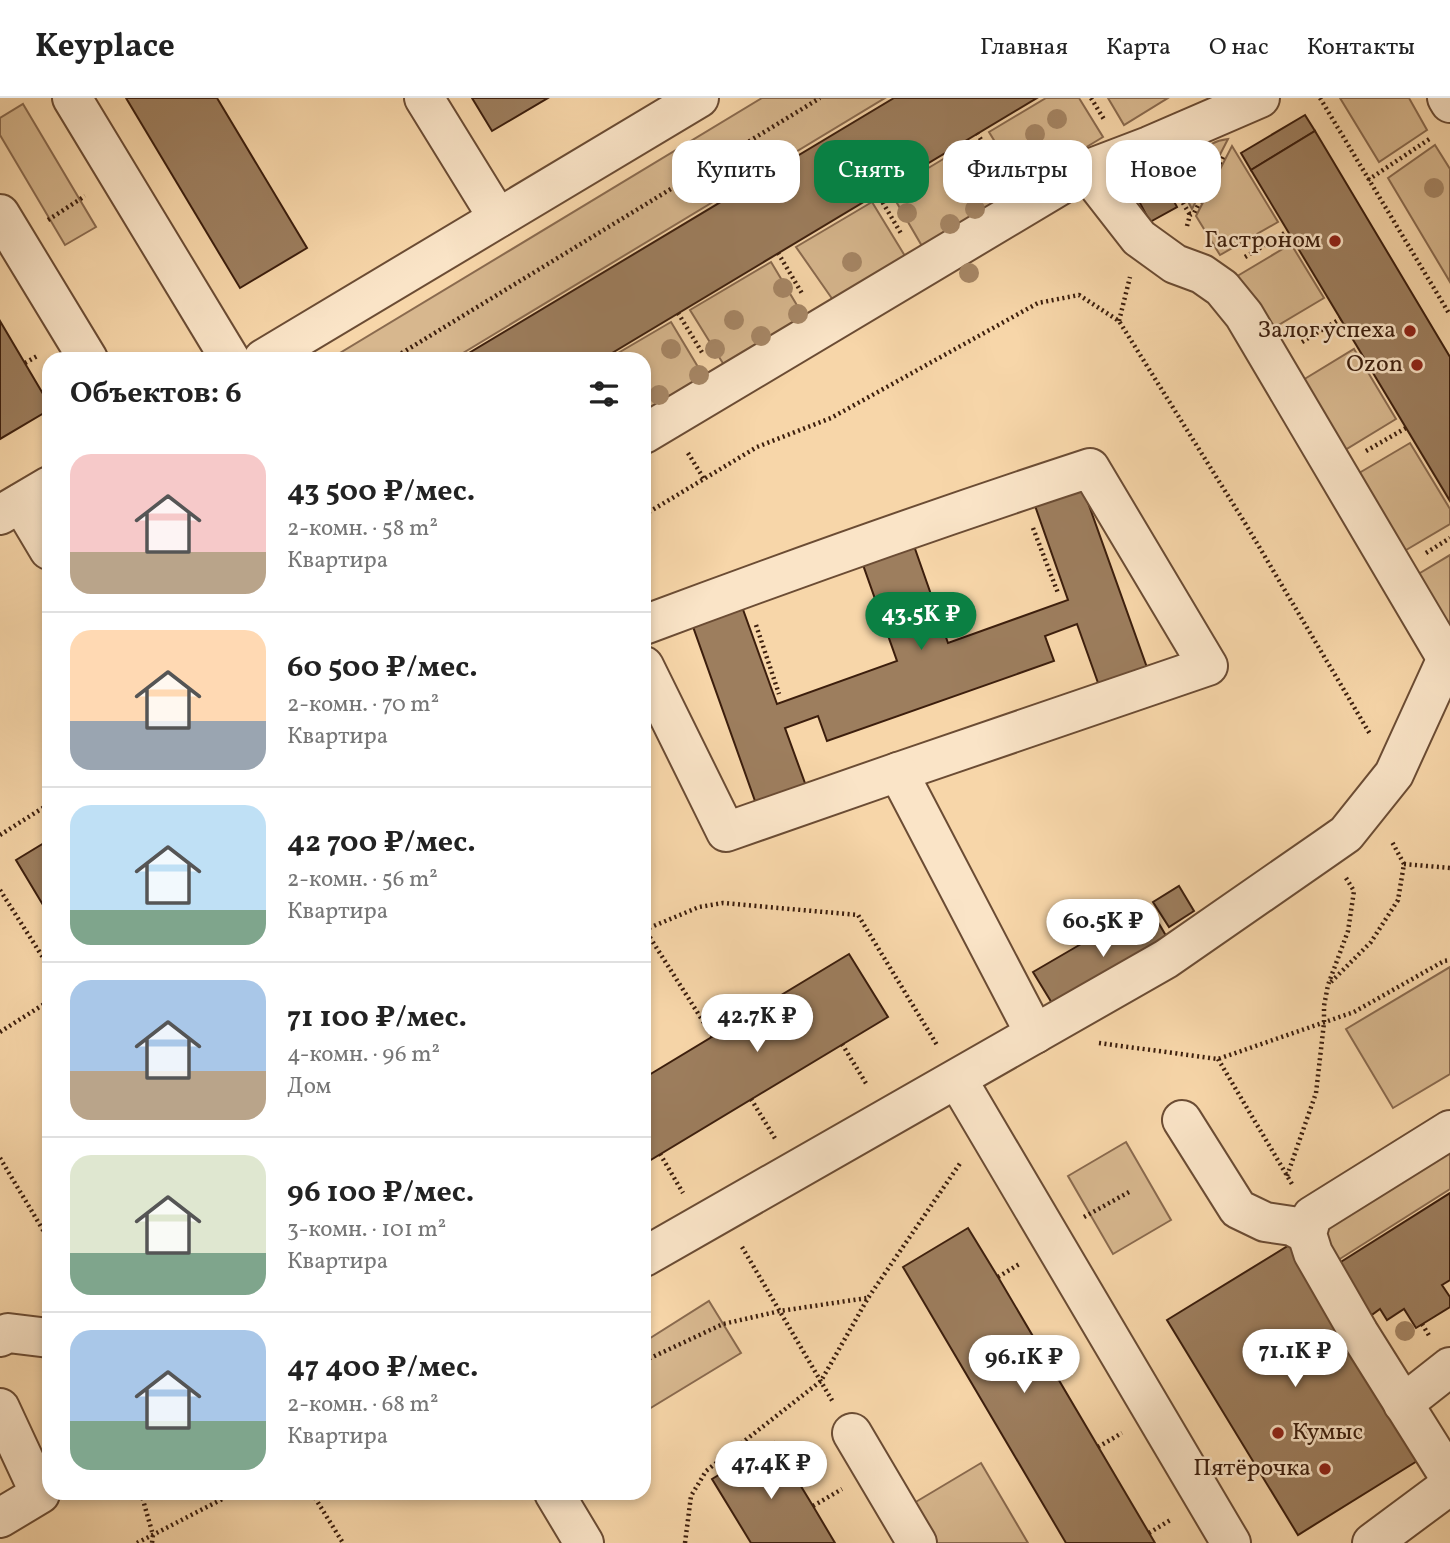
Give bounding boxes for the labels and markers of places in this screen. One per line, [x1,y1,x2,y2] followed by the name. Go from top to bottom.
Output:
[1204,224,1321,258] place label: Гастроном
[1327,233,1343,249] marker: Гастроном
[1257,314,1396,348] place label: Залог успеха
[1402,323,1418,339] marker: Залог успеха
[1346,348,1403,382] place label: Ozon
[1409,357,1425,373] marker: Ozon
[856,592,986,652] pin: 43.5K ₽
[1038,900,1168,959] pin: 60.5K ₽
[692,995,822,1054] pin: 42.7K ₽
[1230,1330,1360,1389] pin: 71.1K ₽
[959,1336,1089,1395] pin: 96.1K ₽
[1292,1416,1363,1450] place label: Кумыс
[1270,1425,1286,1441] marker: Кумыс
[706,1442,836,1501] pin: 47.4K ₽
[1193,1452,1311,1486] place label: Пятёрочка
[1317,1461,1333,1477] marker: Пятёрочка

